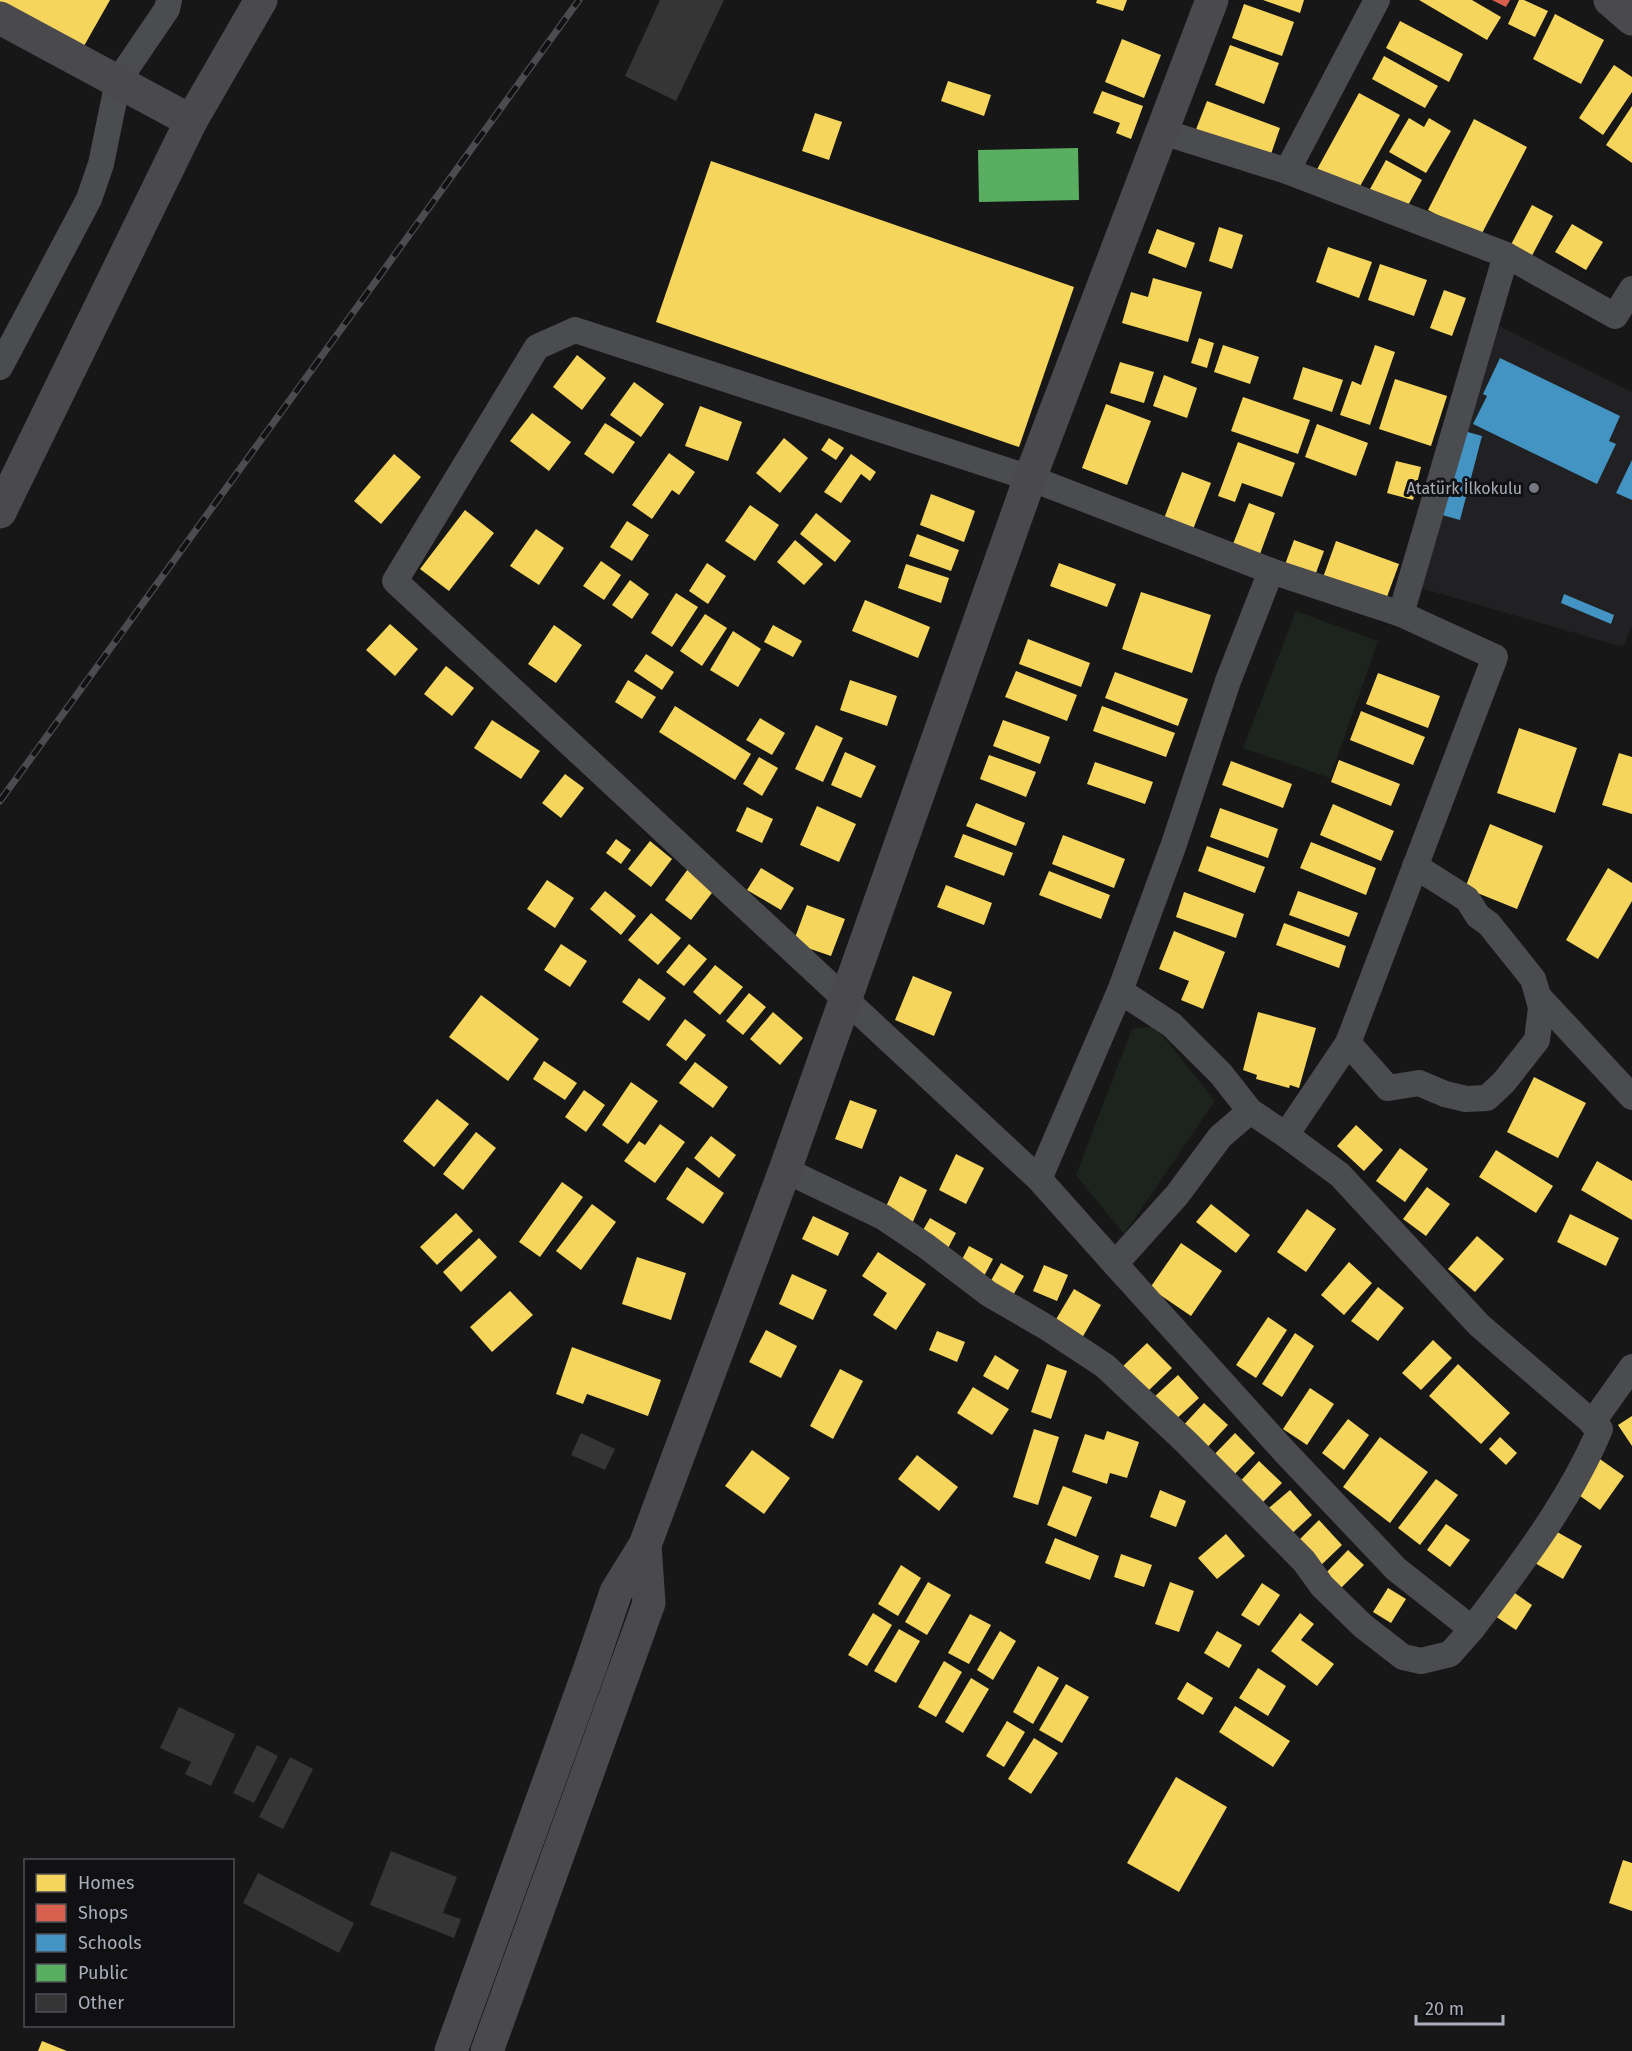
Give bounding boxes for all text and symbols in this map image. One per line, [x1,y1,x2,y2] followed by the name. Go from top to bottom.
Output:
[1407,478,1522,498] place label: Atatürk İlkokulu
[1527,481,1541,495] marker: Atatürk İlkokulu
[24,1859,234,2027] legend
[78,1872,134,1894] text: Homes
[78,1902,128,1924] text: Shops
[78,1932,142,1954] text: Schools
[78,1962,128,1984] text: Public
[1416,1988,1503,2026] scale bar
[78,1992,124,2014] text: Other
[1425,1998,1464,2020] text: 20 m

